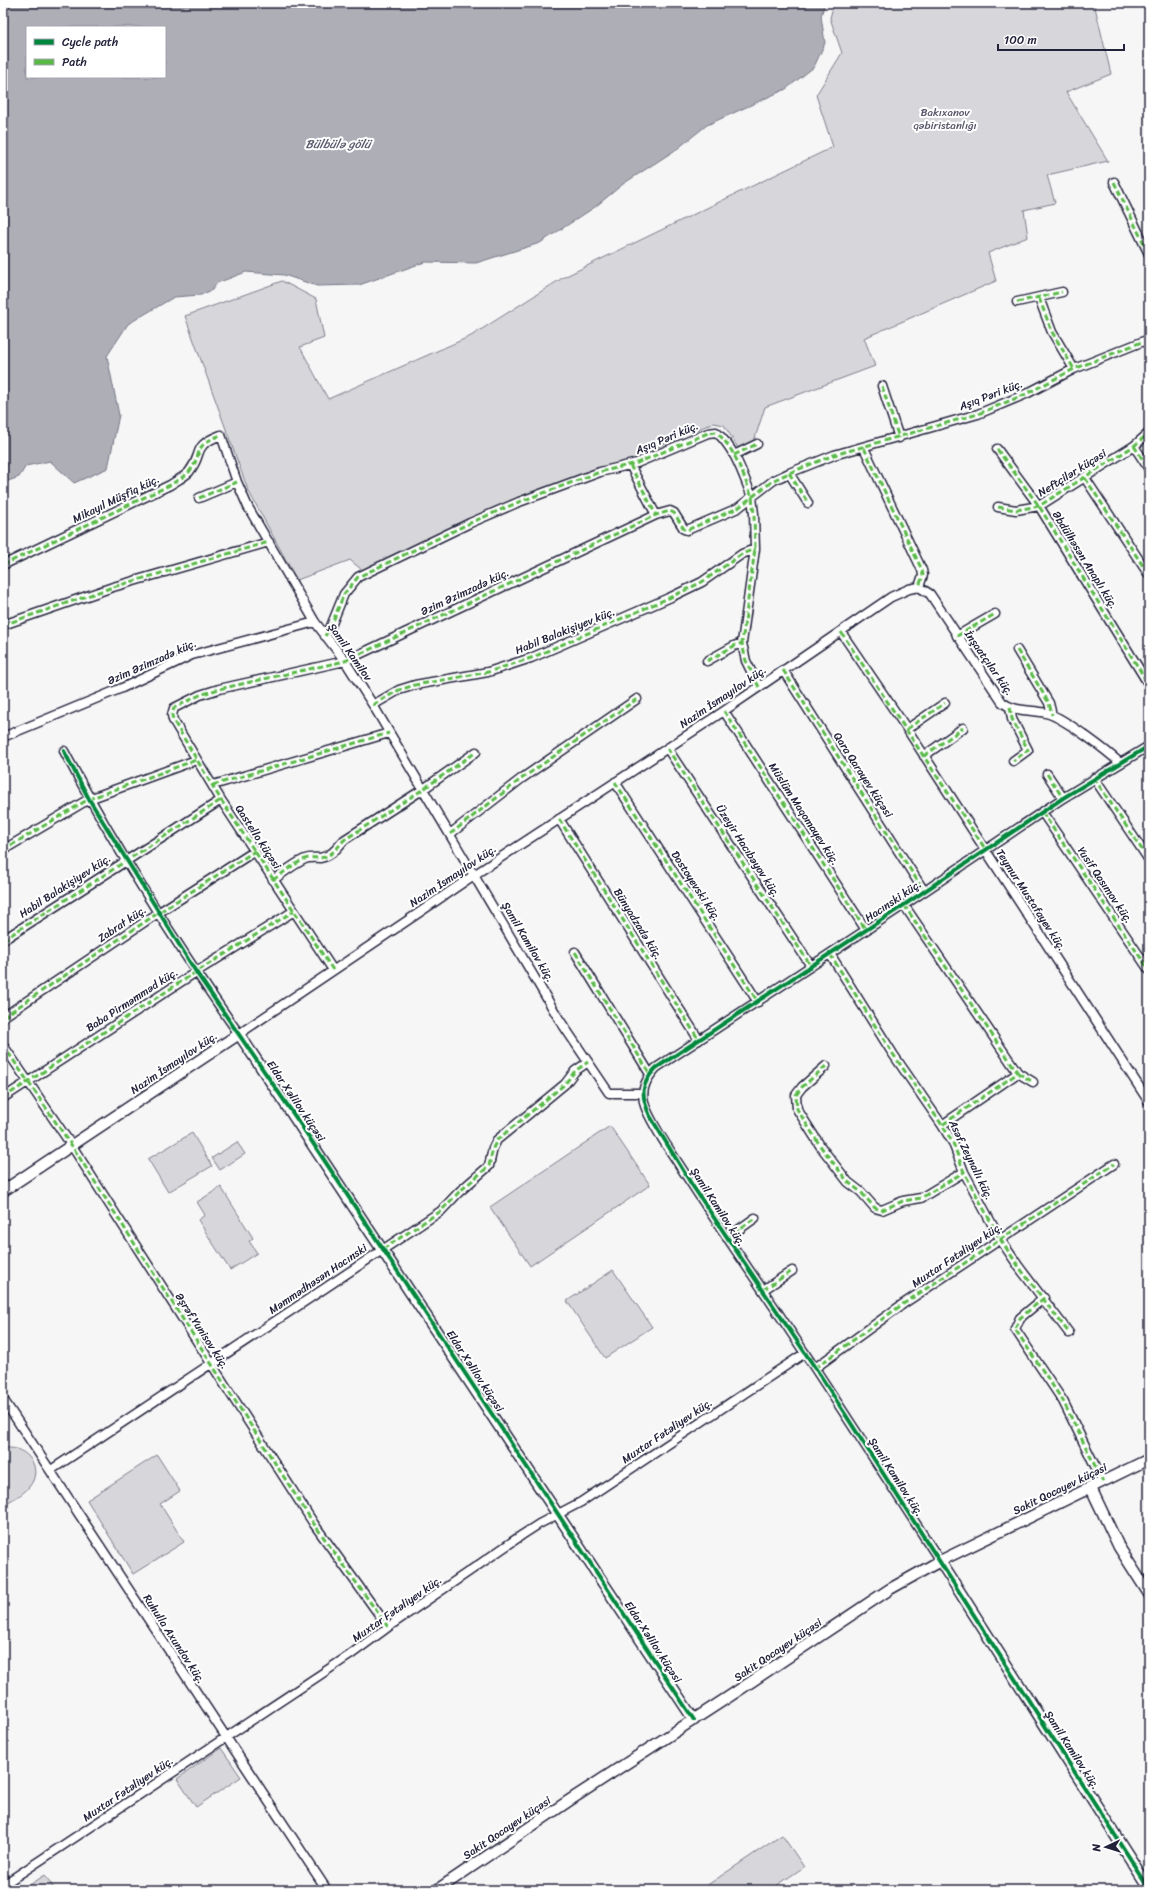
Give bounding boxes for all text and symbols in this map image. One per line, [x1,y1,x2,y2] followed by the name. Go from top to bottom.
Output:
[26,26,166,78] legend
[998,26,1124,52] scale bar
[1004,29,1037,51] text: 100 m
[62,31,118,53] text: Cycle path
[62,51,87,73] text: Path
[913,103,977,135] park label: Bakıxanov qəbiristanlığı
[306,133,373,155] water label: Bülbülə gölü
[955,374,1026,416] street label: Aşıq Pəri küç.
[632,416,701,460] street label: Aşıq Pəri küç.
[1034,444,1111,502] street label: Neftçilər küçəsi
[69,470,163,528] street label: Mikayıl Müşfiq küç.
[1047,507,1123,613] street label: Əbdülhəsən Anaplı küç.
[418,563,512,621] street label: Əzim Əzimzadə küç.
[512,602,618,660] street label: Habil Balakişiyev küç.
[323,619,378,686] street label: Şamil Kamilov
[959,625,1019,700] street label: İnşaatçılar küç.
[104,634,200,690] street label: Əzim Əzimzadə küç.
[676,661,770,733] street label: Nazim İsmayılov küç.
[828,729,898,822] street label: Qara Qarayev küçəsi
[763,759,845,869] street label: Müslüm Maqomayev küç.
[230,801,287,874] street label: Qastello küçəsi
[711,801,785,901] street label: Üzeyir Hacıbəyov küç.
[406,840,500,912] street label: Nazim İsmayılov küç.
[1072,843,1138,927] street label: Yusif Qasımov küç.
[991,845,1071,955] street label: Teymur Mustafayev küç.
[666,847,726,925] street label: Dostoyevski küç.
[15,849,115,923] street label: Habil Balakişiyev küç.
[861,875,925,927] street label: Hacınski küç.
[608,884,668,964] street label: Bünyadzadə küç.
[496,898,560,986] street label: Şamil Kamilov küç.
[94,901,150,947] street label: Zabrat küç.
[82,963,182,1037] street label: Baba Pirməmməd küç.
[127,1027,221,1099] street label: Nazim İsmayılov küç.
[262,1056,331,1146] street label: Eldar Xəlilov küçəsi
[943,1116,999,1203] street label: Asəf Zeynallı küç.
[685,1164,751,1250] street label: Şamil Kamilov küç.
[908,1217,1006,1293] street label: Muxtar Fətəliyev küç.
[265,1238,372,1319] street label: Məmmədhəsən Hacınski
[170,1289,234,1373] street label: Əşrəf Yunisov küç.
[441,1326,509,1417] street label: Eldar Xəlilov küçəsi
[618,1393,716,1469] street label: Muxtar Fətəliyev küç.
[863,1434,929,1520] street label: Şamil Kamilov küç.
[1010,1457,1111,1520] street label: Sakit Qocayev küçəsi
[348,1571,446,1647] street label: Muxtar Fətəliyev küç.
[138,1590,210,1688] street label: Ruhulla Axundov küç.
[619,1597,687,1688] street label: Eldar Xəlilov küçəsi
[730,1613,827,1687] street label: Sakit Qocayev küçəsi
[1039,1707,1105,1793] street label: Şamil Kamilov küç.
[79,1751,177,1827] street label: Muxtar Fətəliyev küç.
[459,1791,556,1865] street label: Sakit Qocayev küçəsi
[1086,1827,1126,1867] north arrow
[1087,1843,1106,1853] text: N

